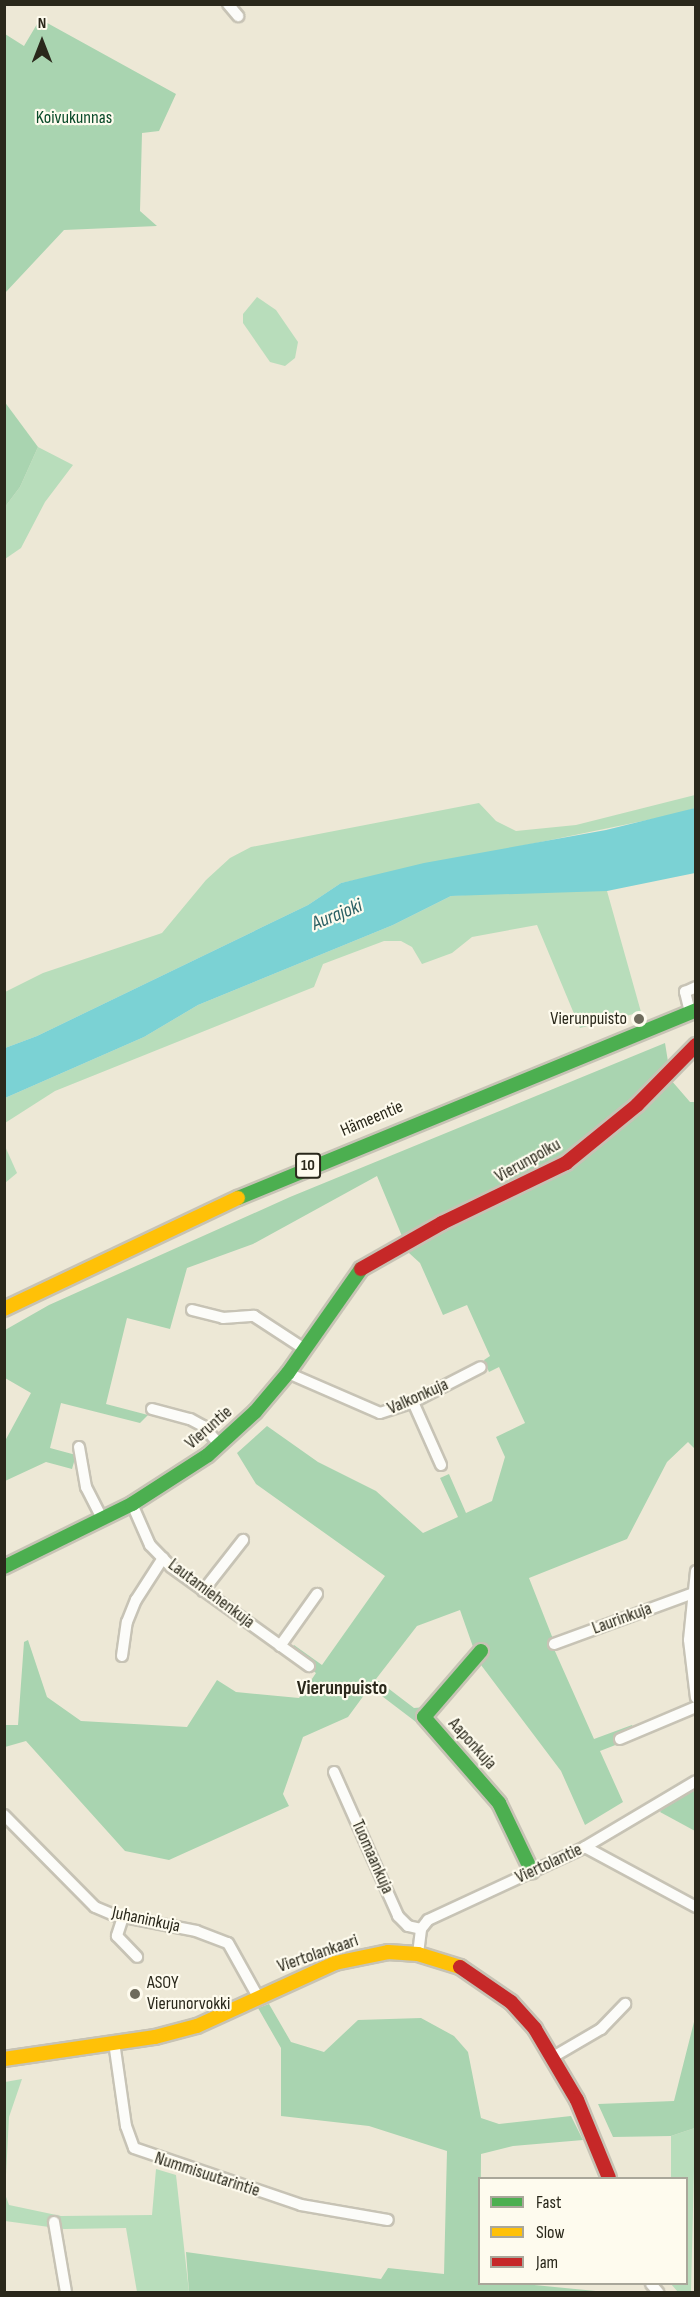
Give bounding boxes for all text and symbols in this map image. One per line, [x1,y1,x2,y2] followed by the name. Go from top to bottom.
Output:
[12,12,72,72] north arrow
[38,14,46,33] text: N
[36,107,112,129] park label: Koivukunnas
[308,894,366,936] water label: Aurajoki
[550,1008,627,1030] place label: Vierunpuisto
[632,1012,646,1026] marker: Vierunpuisto
[337,1096,407,1142] street label: Hämeentie
[491,1134,565,1188] street label: Vierunpolku
[294,1153,322,1179] road number: 10
[384,1374,452,1420] street label: Valkonkuja
[181,1402,237,1454] street label: Vieruntie
[163,1554,259,1634] street label: Lautamiehenkuja
[589,1598,655,1640] street label: Laurinkuja
[297,1676,387,1700] district label: Vierunpuisto
[443,1714,501,1774] street label: Aaponkuja
[346,1817,398,1897] street label: Tuomaankuja
[512,1839,586,1889] street label: Viertolantie
[110,1902,182,1938] street label: Juhaninkuja
[275,1930,361,1978] street label: Viertolankaari
[147,1973,230,2016] place label: ASOY Vierunorvokki
[128,1987,142,2001] marker: ASOY Vierunorvokki
[152,2148,262,2202] street label: Nummisuutarintie
[478,2177,688,2285] legend
[536,2192,561,2213] text: Fast
[536,2222,565,2243] text: Slow
[536,2252,558,2273] text: Jam

